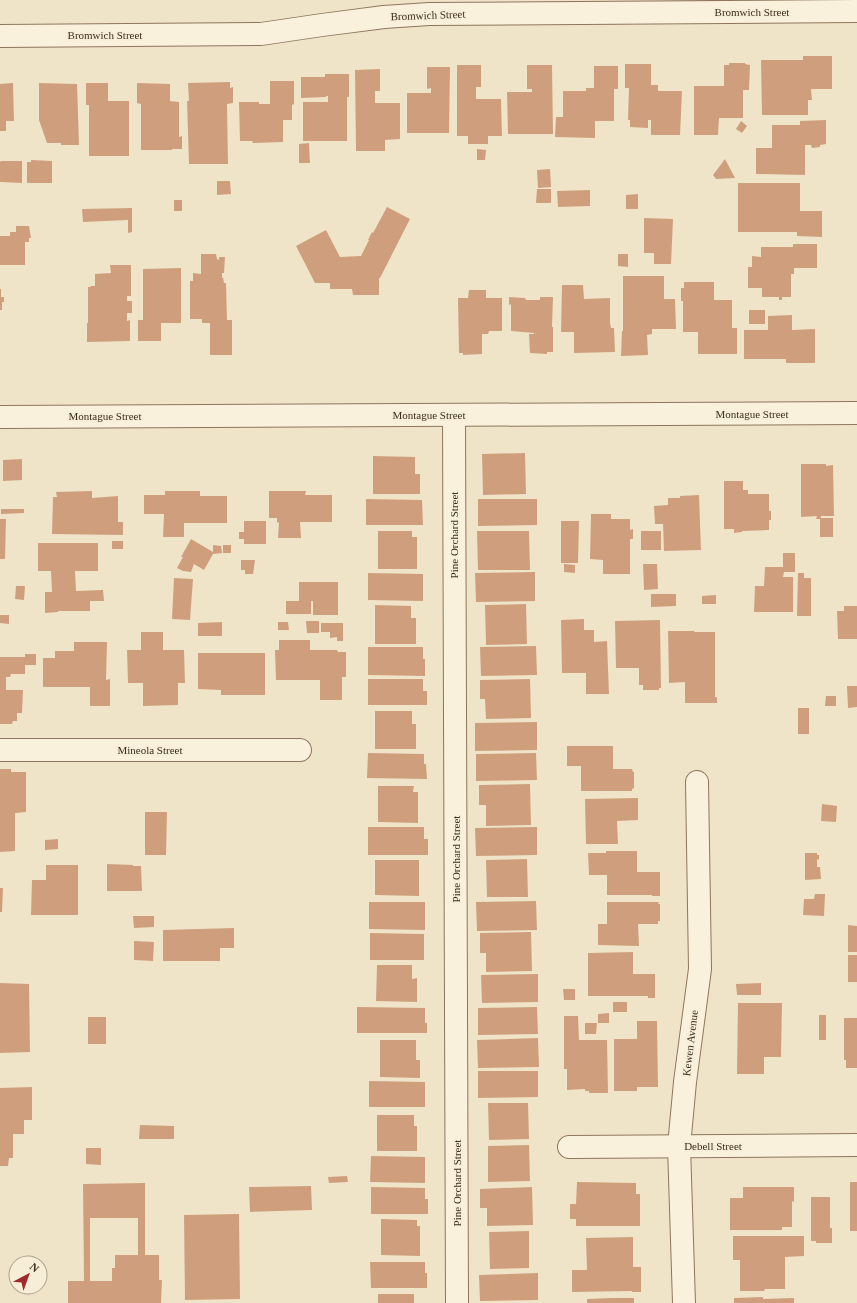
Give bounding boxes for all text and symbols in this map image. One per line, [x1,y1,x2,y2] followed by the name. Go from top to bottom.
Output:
[715,6,789,18] street label: Bromwich Street
[390,8,466,22] street label: Bromwich Street
[68,29,142,41] street label: Bromwich Street
[715,408,789,420] street label: Montague Street
[392,409,466,421] street label: Montague Street
[68,410,142,422] street label: Montague Street
[448,492,460,578] street label: Pine Orchard Street
[117,744,183,756] street label: Mineola Street
[450,816,462,902] street label: Pine Orchard Street
[680,1009,700,1077] street label: Kewen Avenue
[451,1140,463,1226] street label: Pine Orchard Street
[684,1140,742,1152] street label: Debell Street
[8,1255,48,1295] north arrow
[28,1260,42,1275] text: N

